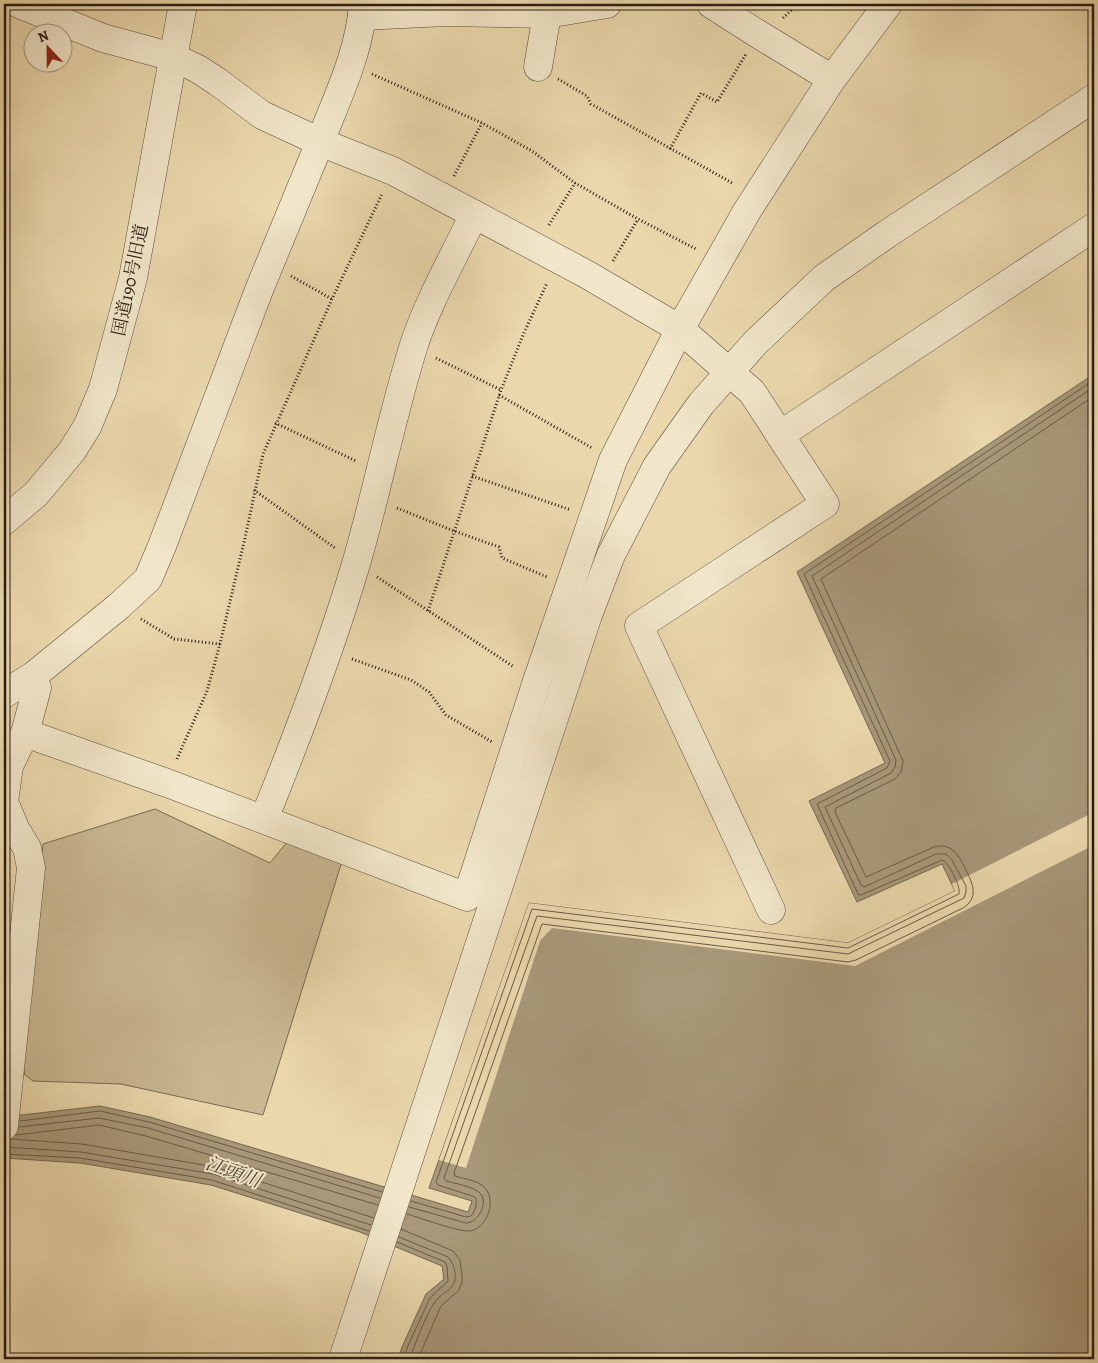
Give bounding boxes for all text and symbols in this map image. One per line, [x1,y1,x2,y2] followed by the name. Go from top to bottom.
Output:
[22,22,72,72] north arrow
[35,26,52,47] text: N
[106,222,154,338] street label: 国道190号旧道
[202,1150,266,1195] water label: 江頭川

